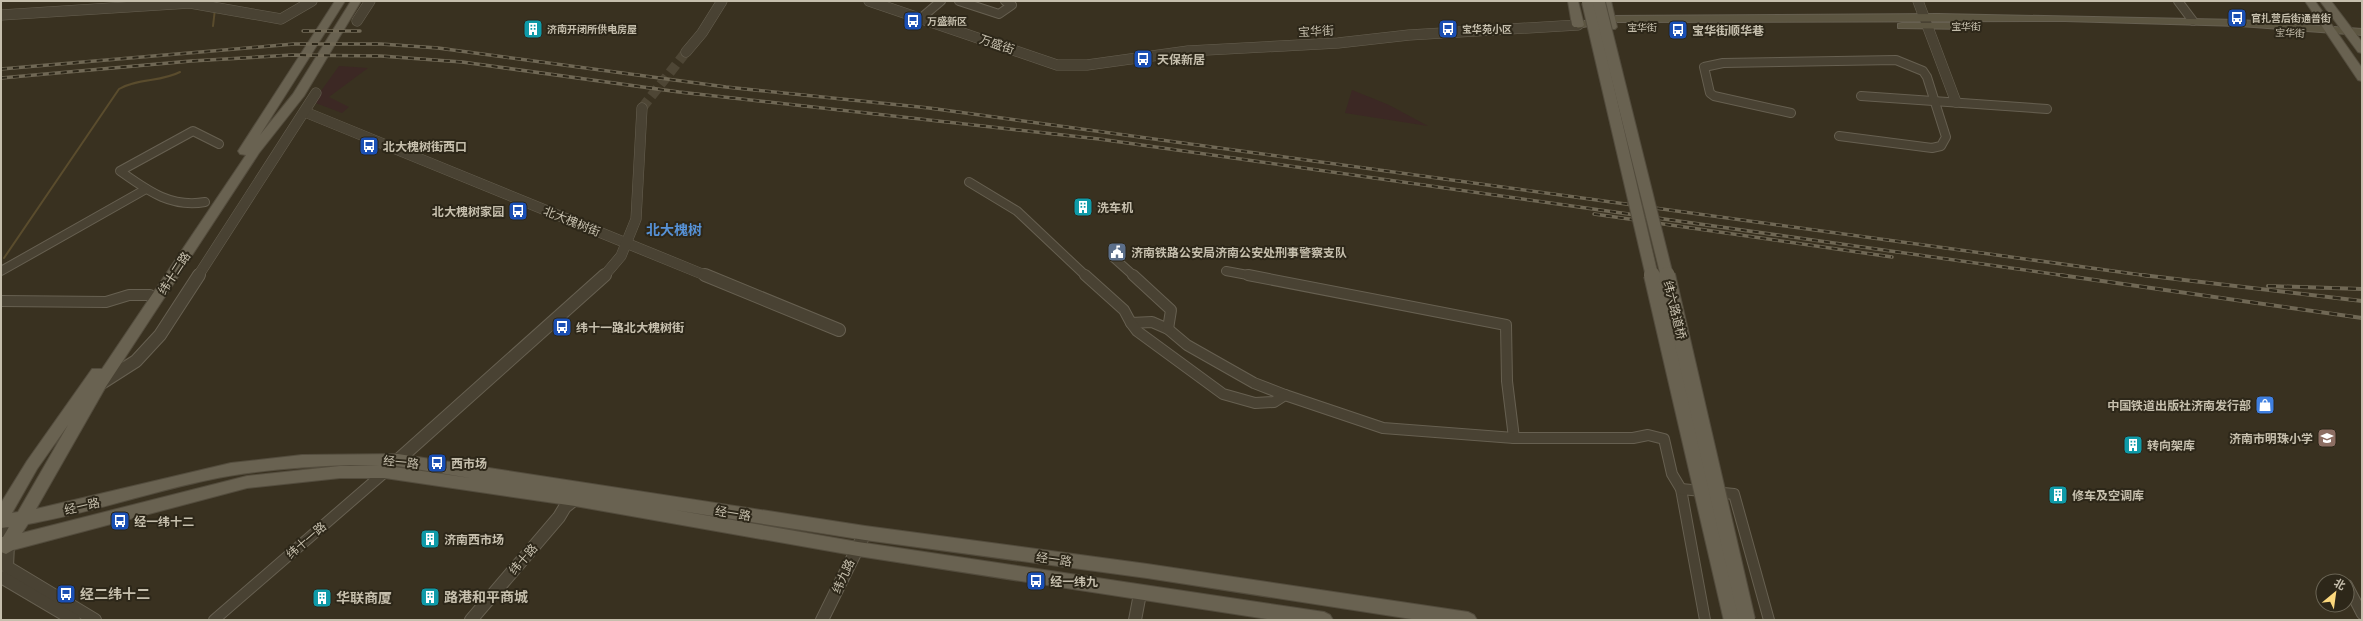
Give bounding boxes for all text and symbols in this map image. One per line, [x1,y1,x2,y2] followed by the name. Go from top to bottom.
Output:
[2226,7,2248,29] bus stop icon: 官扎营后街通普街
[902,10,924,32] bus stop icon: 万盛新区
[2251,11,2331,26] place label: 官扎营后街通普街
[927,14,967,29] place label: 万盛新区
[522,18,544,40] building icon: 济南开闭所供电房屋
[1437,18,1459,40] bus stop icon: 宝华苑小区
[1667,19,1689,41] bus stop icon: 宝华街顺华巷
[1951,19,1981,34] street label: 宝华街
[1627,20,1657,35] street label: 宝华街
[547,22,637,37] place label: 济南开闭所供电房屋
[1298,22,1334,40] street label: 宝华街
[1462,22,1512,37] place label: 宝华苑小区
[1692,22,1764,39] place label: 宝华街顺华巷
[2275,25,2305,41] street label: 宝华街
[977,30,1017,58] street label: 万盛街
[1132,48,1154,70] bus stop icon: 天保新居
[1157,51,1205,68] place label: 天保新居
[358,135,380,157] bus stop icon: 北大槐树街西口
[383,138,467,155] place label: 北大槐树街西口
[1072,196,1094,218] building icon: 洗车机
[1097,199,1134,216] place label: 洗车机
[507,200,529,222] bus stop icon: 北大槐树家园
[541,202,603,240] street label: 北大槐树街
[432,203,504,220] place label: 北大槐树家园
[646,220,702,240] district label: 北大槐树
[1106,241,1128,263] public building icon: 济南铁路公安局济南公安处刑事警察支队
[1131,244,1347,261] place label: 济南铁路公安局济南公安处刑事警察支队
[154,248,194,298] street label: 纬十二路
[1659,279,1691,341] street label: 纬六路道桥
[551,316,573,338] bus stop icon: 纬十一路北大槐树街
[576,319,684,336] place label: 纬十一路北大槐树街
[2254,394,2276,416] shop icon: 中国铁道出版社济南发行部
[2107,397,2251,414] place label: 中国铁道出版社济南发行部
[2316,427,2338,449] school or university icon: 济南市明珠小学
[2229,430,2313,447] place label: 济南市明珠小学
[2122,434,2144,456] building icon: 转向架库
[2147,437,2195,454] place label: 转向架库
[382,452,420,472] street label: 经一路
[426,452,448,474] bus stop icon: 西市场
[451,455,487,472] place label: 西市场
[2047,484,2069,506] building icon: 修车及空调库
[2072,487,2144,504] place label: 修车及空调库
[63,494,101,518] street label: 经一路
[714,502,752,524] street label: 经一路
[109,510,131,532] bus stop icon: 经一纬十二
[134,513,194,530] place label: 经一纬十二
[282,518,330,562] street label: 纬十一路
[419,528,441,550] building icon: 济南西市场
[444,531,504,548] place label: 济南西市场
[505,540,541,578] street label: 纬十路
[1035,548,1073,570] street label: 经一路
[828,556,858,596] street label: 纬九路
[1025,570,1047,592] bus stop icon: 经一纬九
[1050,573,1098,590] place label: 经一纬九
[2315,573,2355,613] north arrow
[2331,575,2349,594] text: 北
[55,583,77,605] bus stop icon: 经二纬十二
[80,584,150,604] place label: 经二纬十二
[419,586,441,608] building icon: 路港和平商城
[311,587,333,609] building icon: 华联商厦
[444,587,528,607] place label: 路港和平商城
[336,588,392,608] place label: 华联商厦

